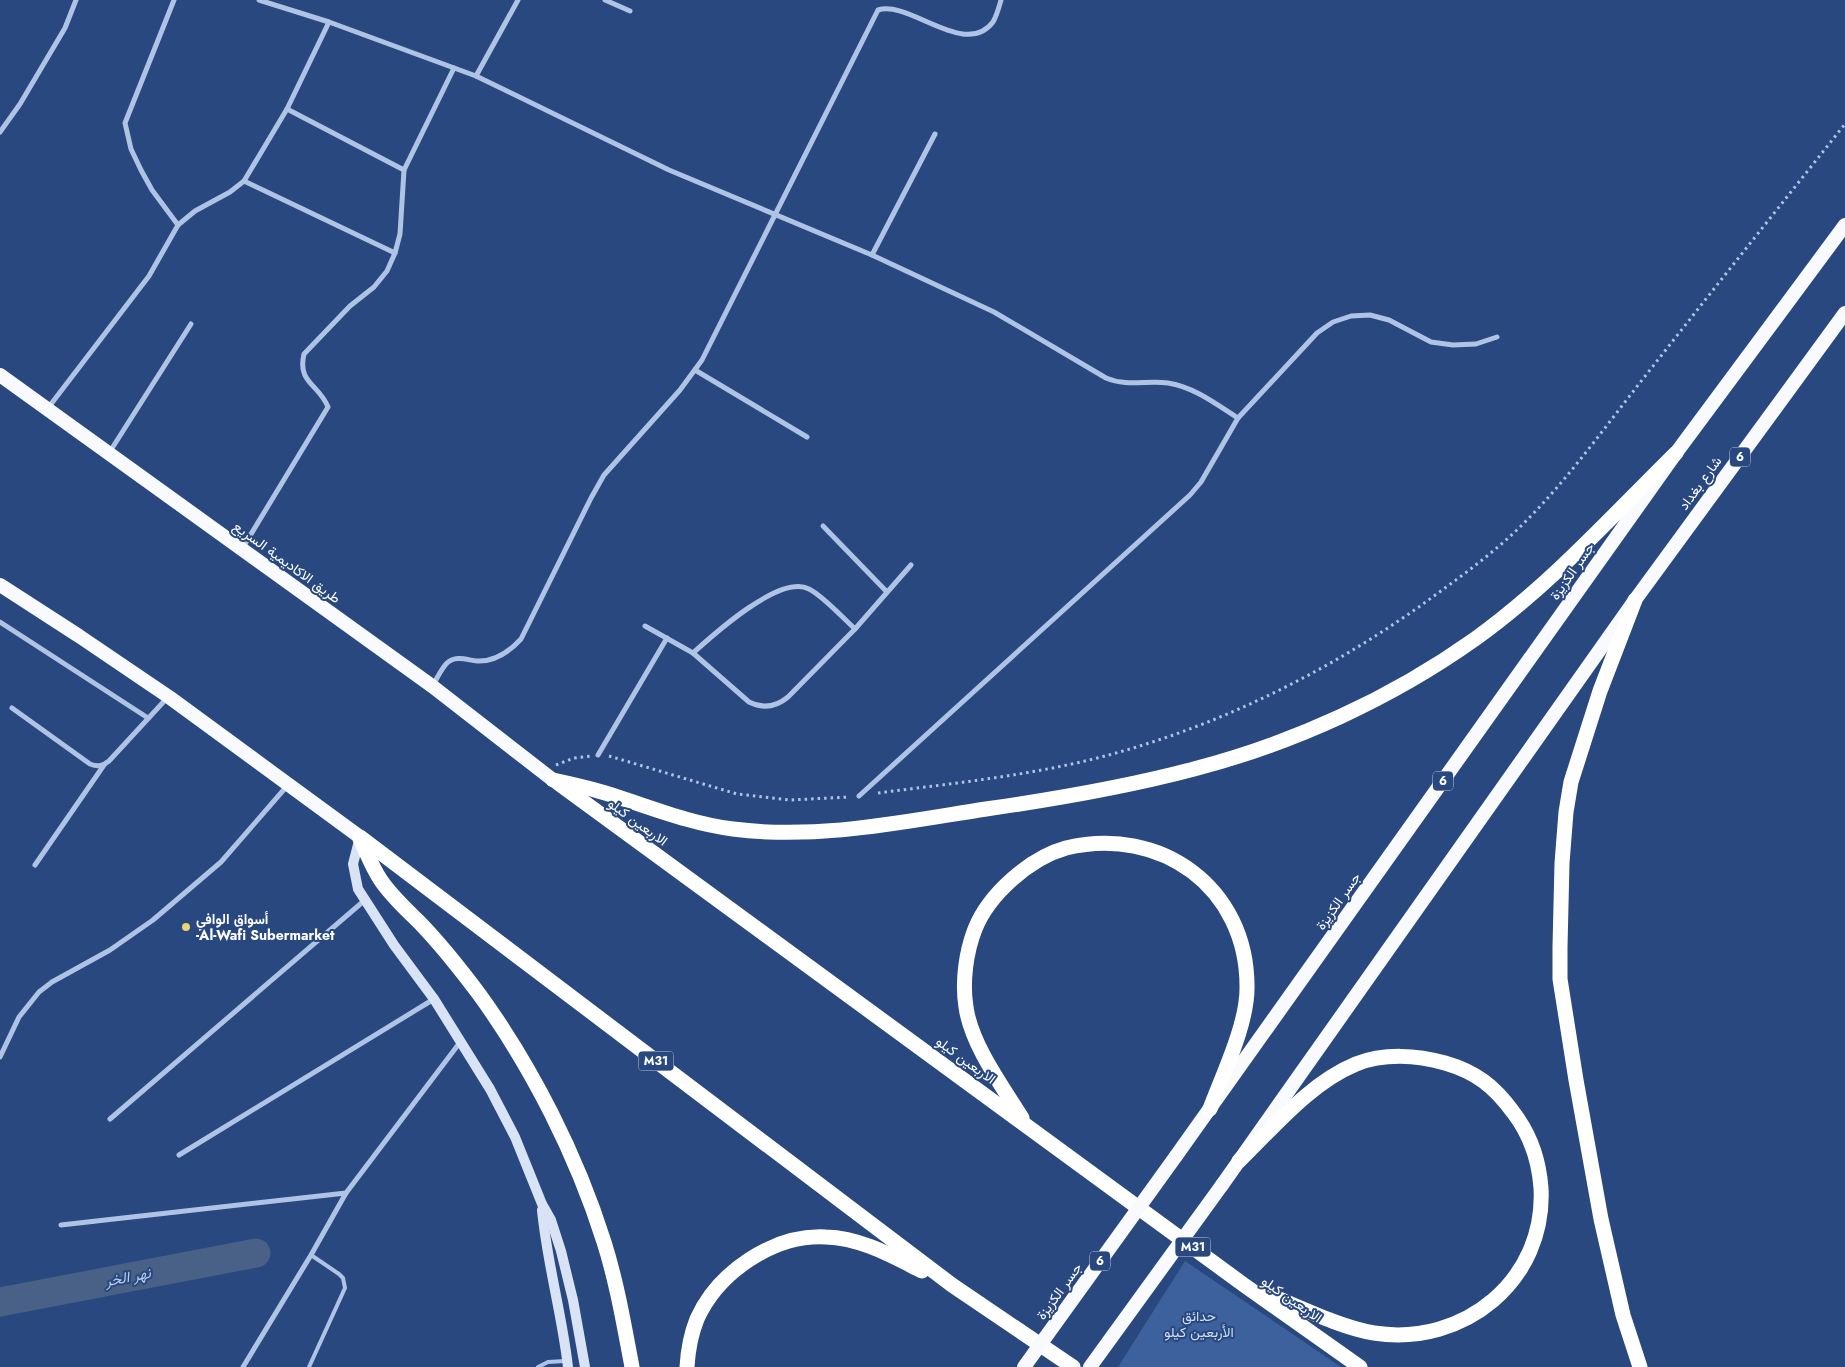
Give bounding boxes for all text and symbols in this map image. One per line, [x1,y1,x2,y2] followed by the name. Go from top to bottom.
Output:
[1730,448,1750,467] road number: 6
[1674,452,1727,515] street label: شارع بغداد
[229,516,345,609] street label: طريق الاكاديمية السريع
[1545,538,1599,604] street label: جسر الكزيزة
[1433,771,1453,790] road number: 6
[604,793,672,851] street label: الاربعين كيلو
[1311,868,1365,934] street label: جسر الكزيزة
[196,909,335,945] place label: أسواق الوافي -Al-Wafi Subermarket
[180,921,192,933] marker: أسواق الوافي -Al-Wafi Subermarket
[932,1031,1000,1089] street label: الاربعين كيلو
[638,1052,674,1070] road number: M31
[1176,1238,1210,1256] road number: M31
[1090,1252,1110,1270] road number: 6
[1031,1258,1087,1324] street label: جسر الكزيزة
[102,1262,153,1292] water label: نهر الخر
[1258,1271,1326,1327] street label: الاربعين كيلو
[1164,1306,1234,1342] park label: حدائق الأربعين كيلو

